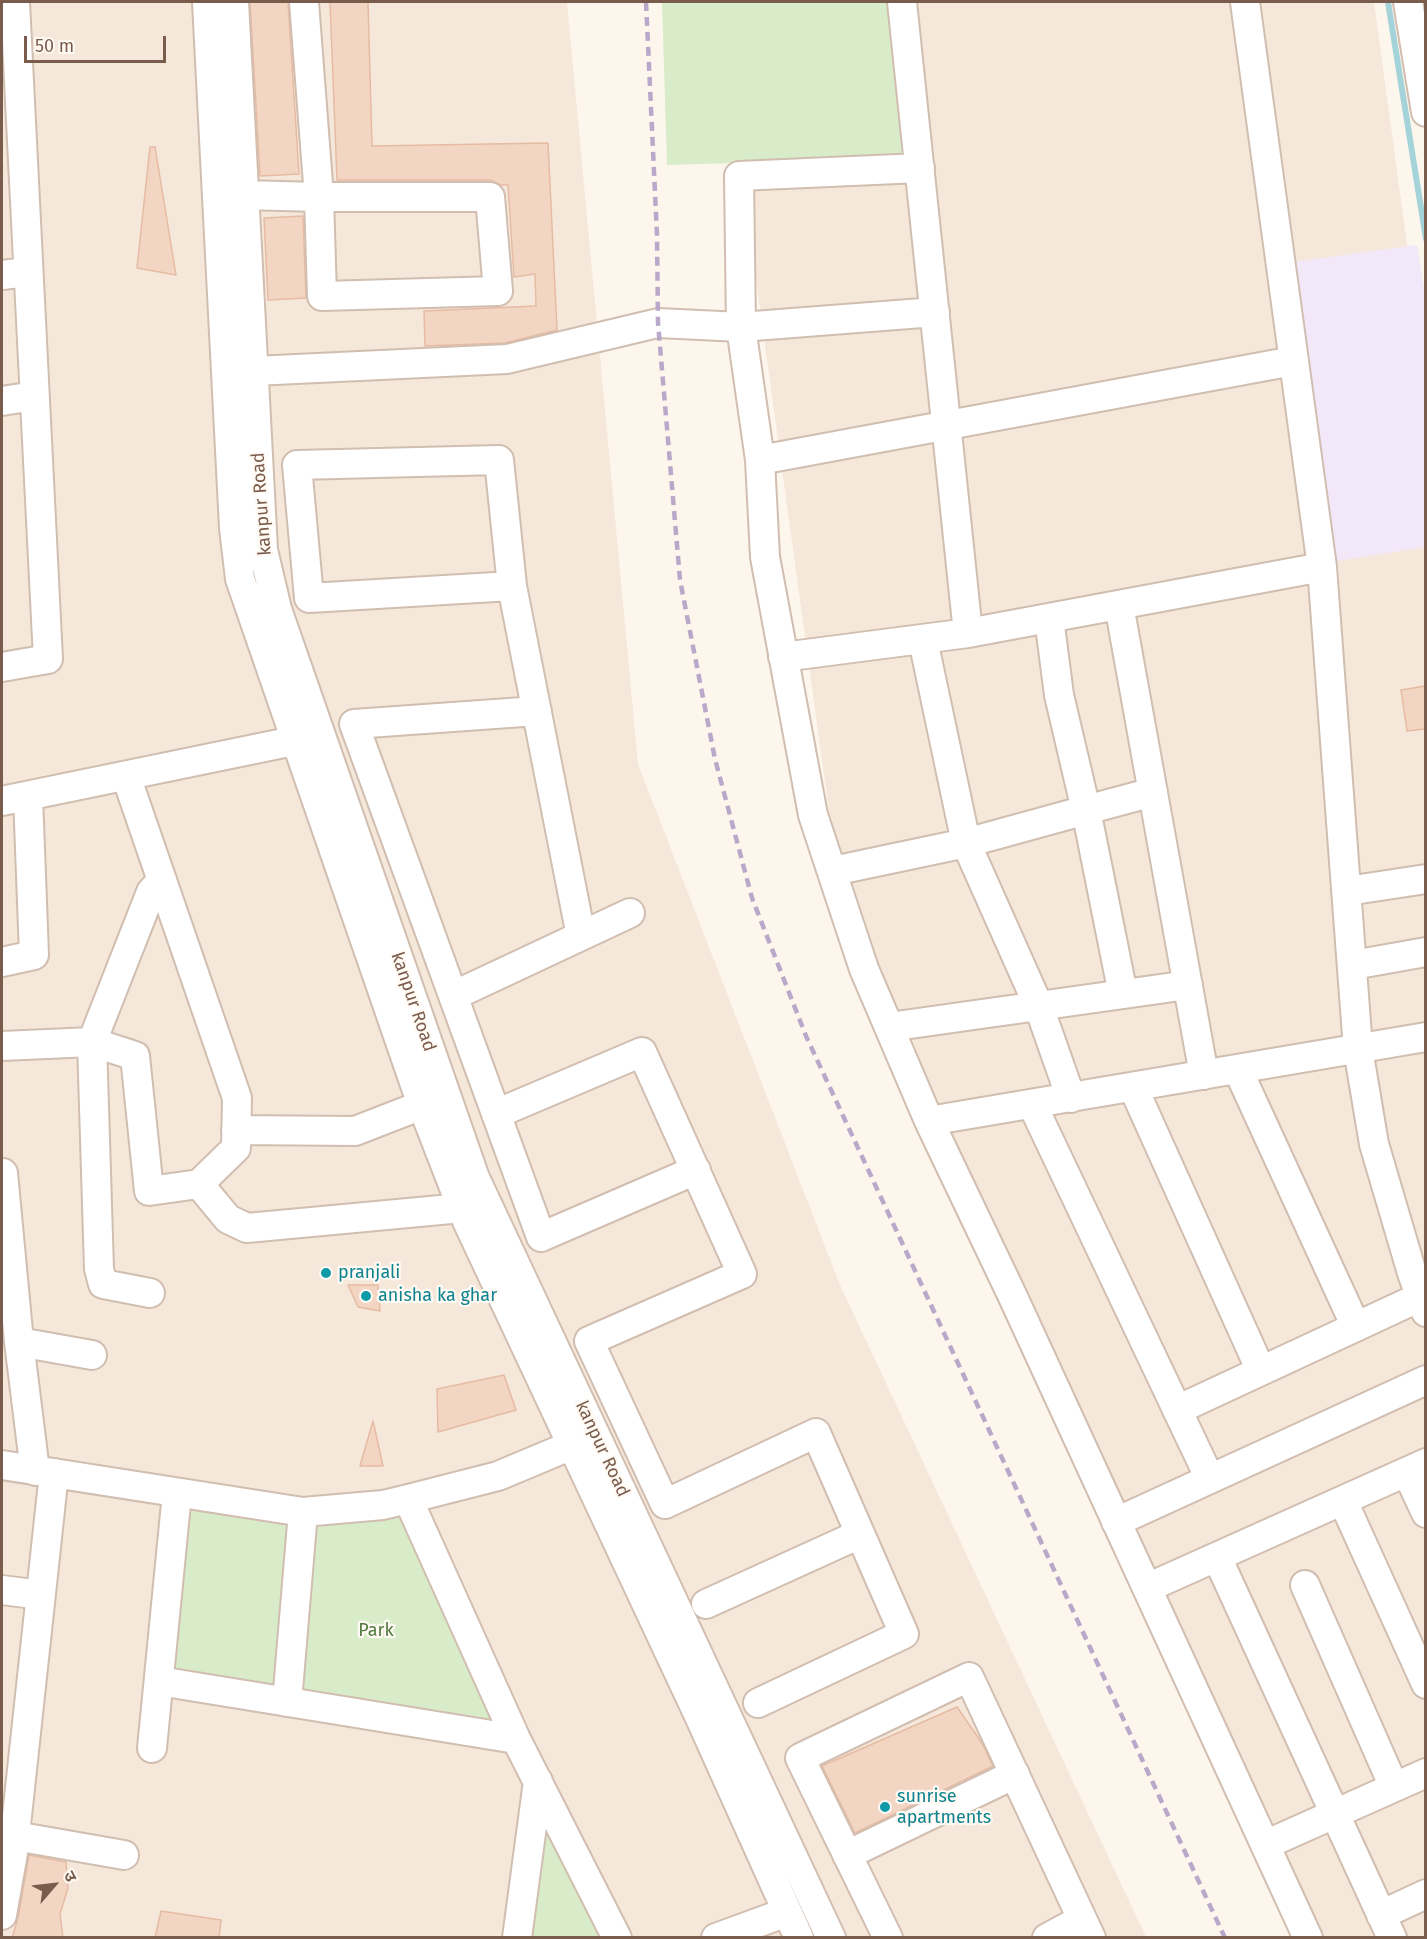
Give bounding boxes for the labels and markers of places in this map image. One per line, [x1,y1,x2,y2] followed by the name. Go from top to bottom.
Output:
[338,1262,400,1284] place label: pranjali
[319,1266,333,1280] marker: pranjali
[378,1285,497,1307] place label: anisha ka ghar
[359,1289,373,1303] marker: anisha ka ghar
[897,1786,991,1828] place label: sunrise apartments
[878,1800,892,1814] marker: sunrise apartments

